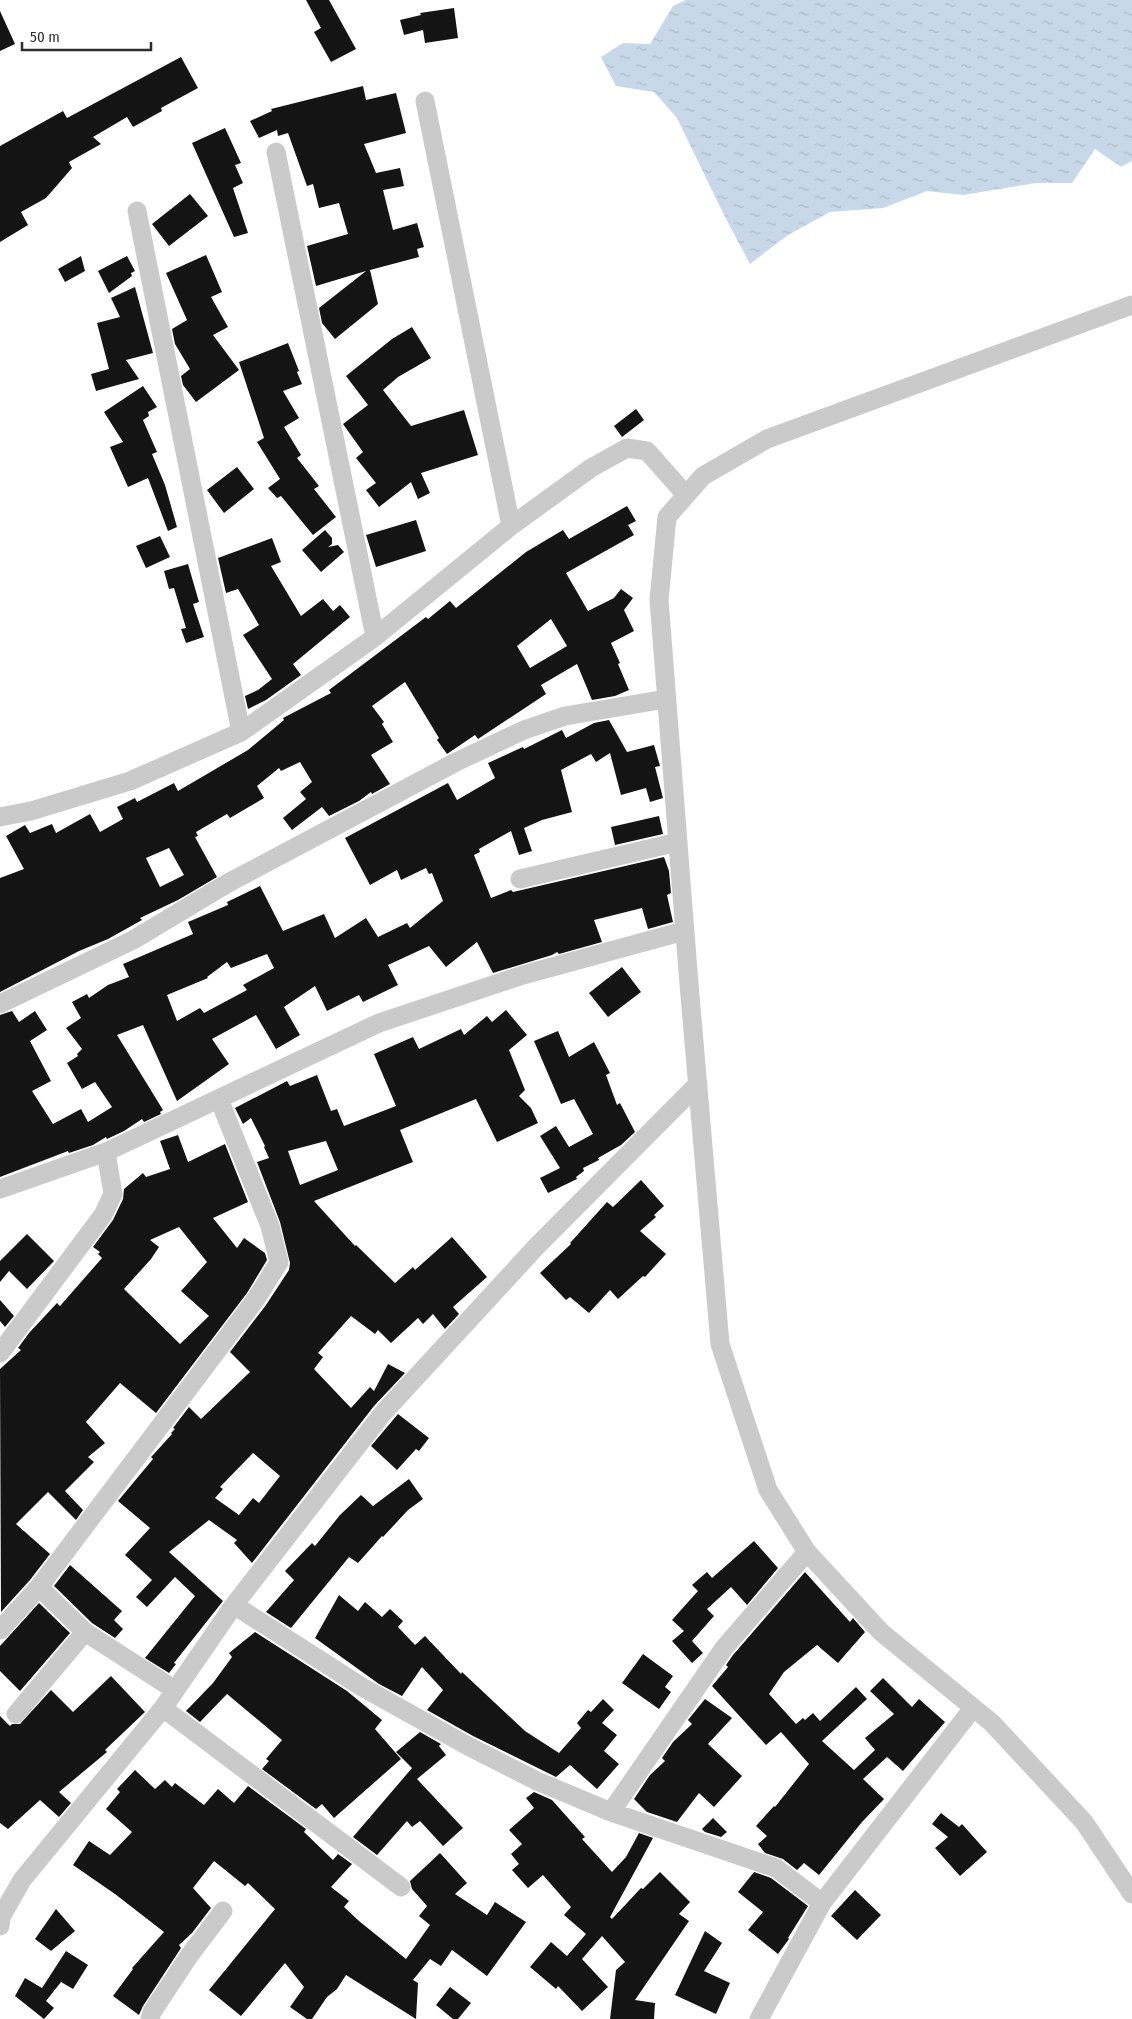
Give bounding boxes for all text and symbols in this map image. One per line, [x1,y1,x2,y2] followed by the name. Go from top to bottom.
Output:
[22,20,151,52] scale bar
[30,28,60,46] text: 50 m

